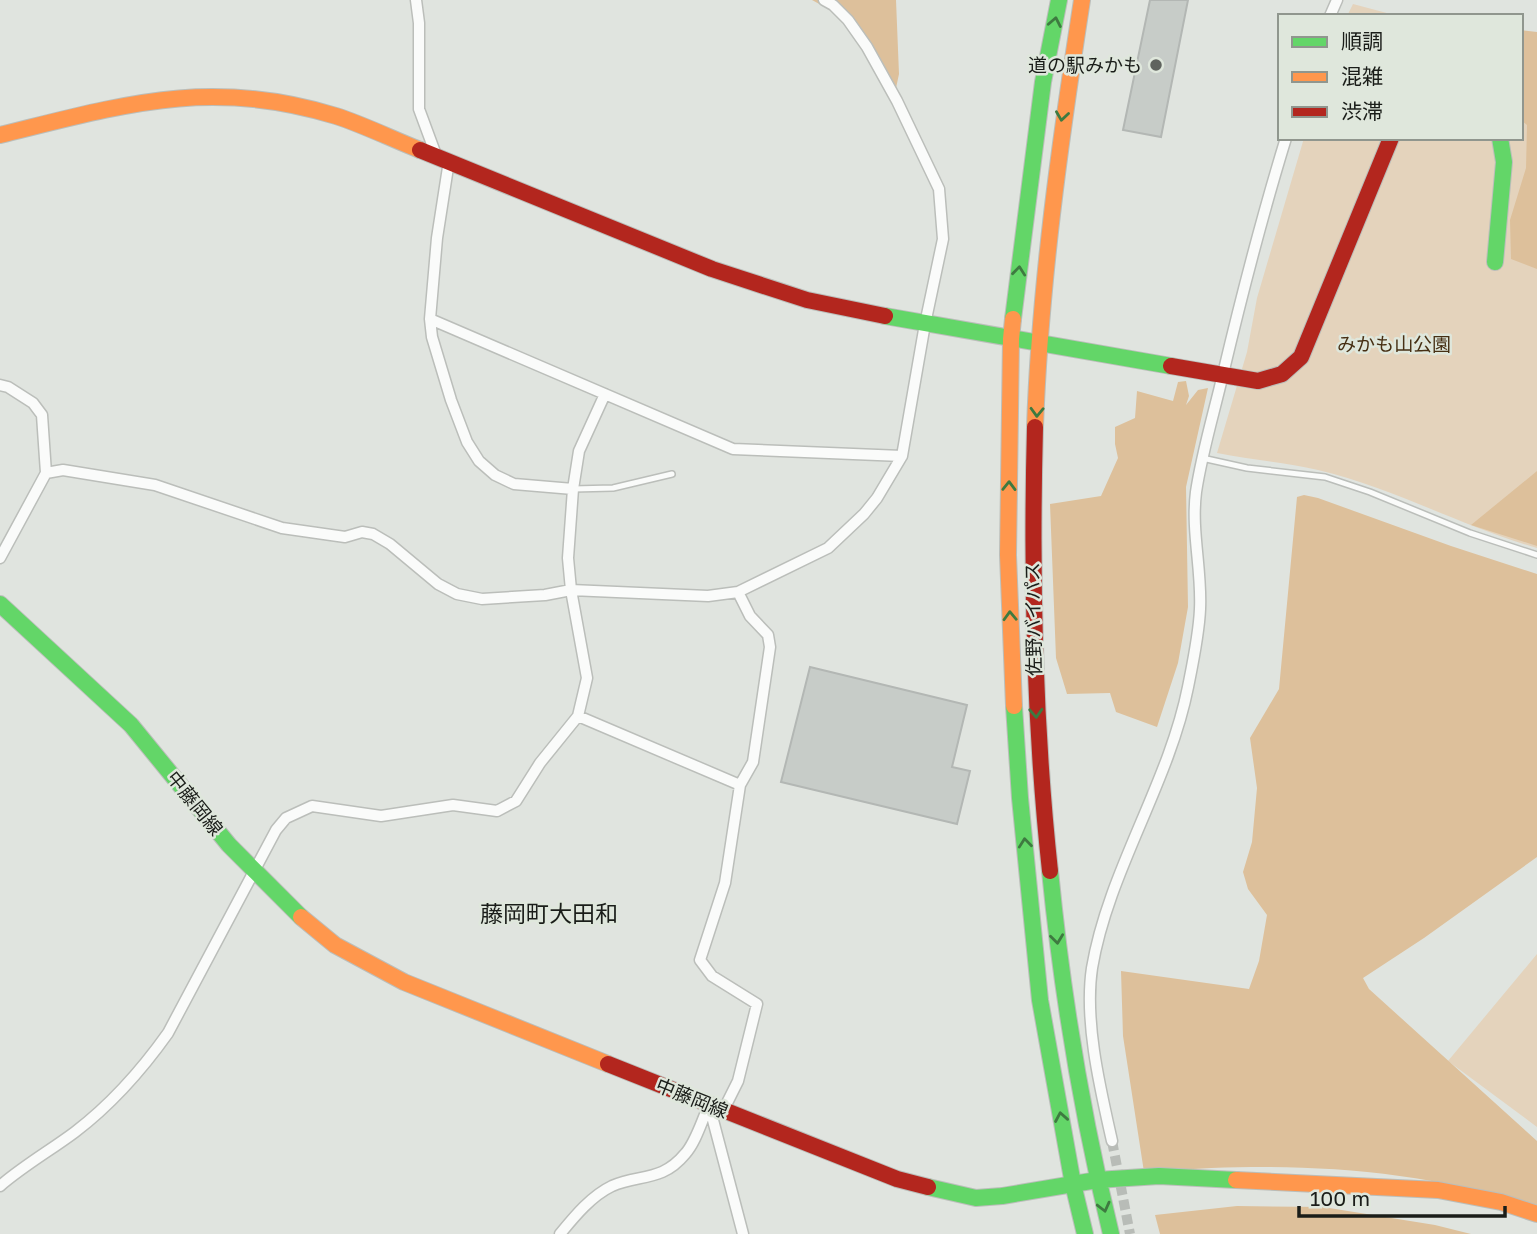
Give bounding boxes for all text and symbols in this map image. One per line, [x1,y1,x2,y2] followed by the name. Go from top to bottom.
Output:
[1278,14,1523,140] legend
[1046,16,1061,28] one-way arrow
[1341,28,1383,54] text: 順調
[1028,53,1142,76] place label: 道の駅みかも
[1148,57,1164,73] marker: 道の駅みかも
[1341,63,1383,89] text: 混雑
[1341,98,1383,124] text: 渋滞
[1055,110,1070,121] one-way arrow
[1011,266,1026,277] one-way arrow
[1337,332,1451,355] park label: みかも山公園
[1029,407,1044,418] one-way arrow
[1001,481,1017,491] one-way arrow
[1020,562,1045,676] street label: 佐野バイパス
[1002,610,1018,621] one-way arrow
[1028,708,1043,719] one-way arrow
[163,766,228,839] street label: 中藤岡線
[1018,837,1033,848] one-way arrow
[480,899,618,927] district label: 藤岡町大田和
[1049,933,1064,945] one-way arrow
[653,1073,732,1122] street label: 中藤岡線
[1054,1111,1069,1123] one-way arrow
[1299,1174,1506,1218] scale bar
[1310,1185,1370,1211] text: 100 m
[1096,1201,1110,1213] one-way arrow

